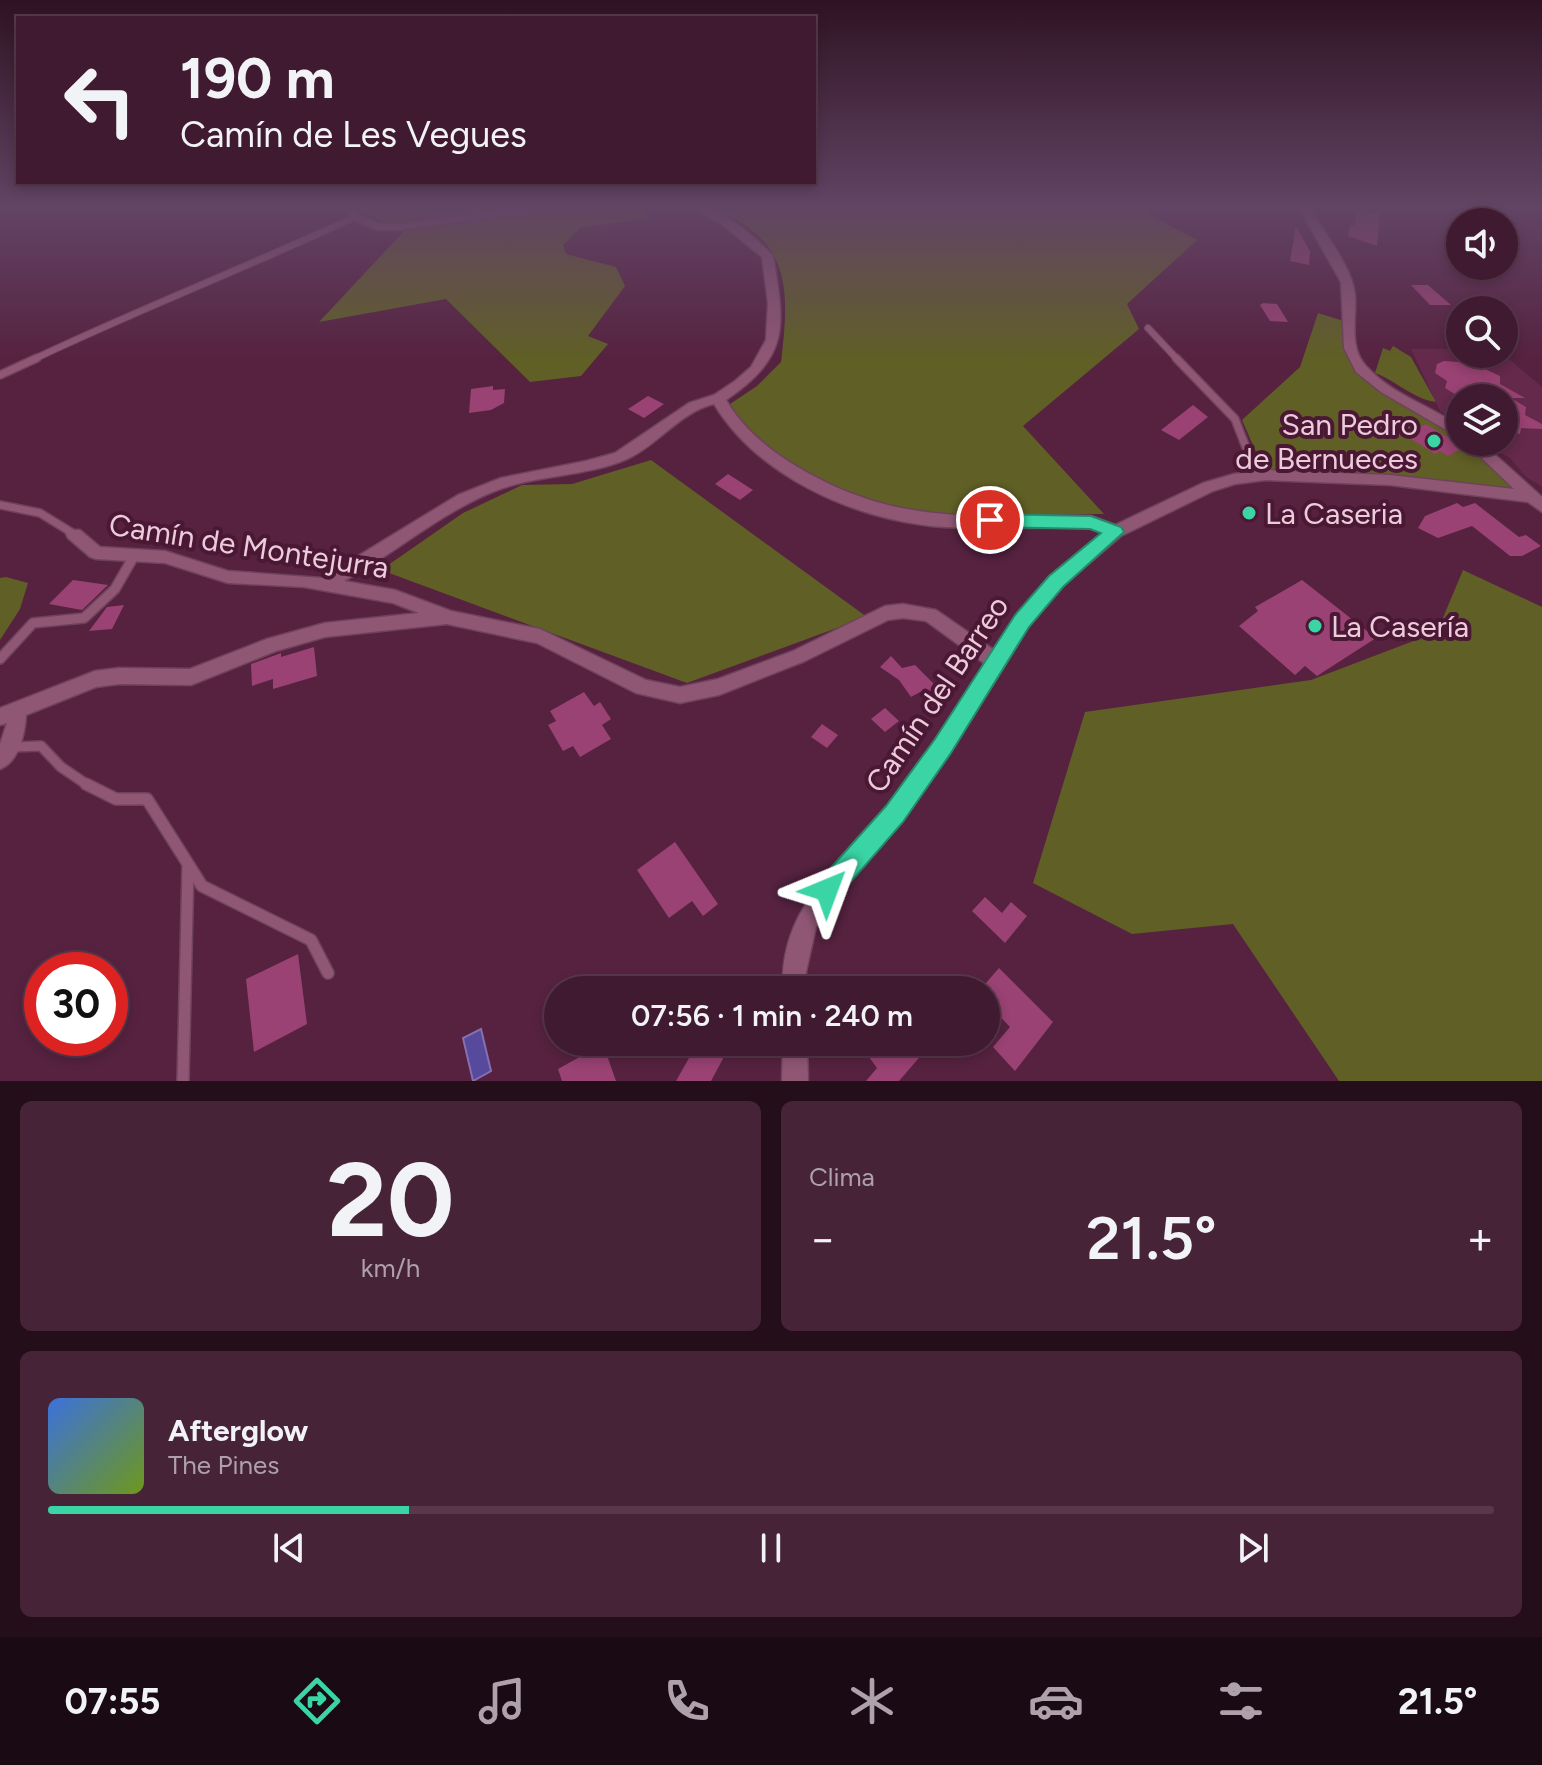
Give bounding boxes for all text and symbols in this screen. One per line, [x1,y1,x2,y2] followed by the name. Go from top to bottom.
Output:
[180,45,335,112] text: 190 m
[48,48,152,152] icon: left
[180,113,527,156] text: Camín de Les Vegues
[1446,208,1518,456] map controls
[1446,208,1518,280] button: sound
[1446,296,1518,368] button: search
[1446,384,1518,456] button: layers
[1235,406,1418,477] place label: San Pedro de Bernueces
[1425,432,1443,450] marker: San Pedro de Bernueces
[956,486,1024,554] pin
[1265,495,1403,532] place label: La Caseria
[968,498,1012,542] icon: arrive
[1240,504,1258,522] marker: La Caseria
[107,506,391,586] street label: Camín de Montejurra
[858,589,1016,799] street label: Camín del Barreo
[1331,608,1469,645] place label: La Casería
[1306,617,1324,635] marker: La Casería
[785,848,869,932] position arrow
[24,952,128,1056] speed limit sign: 30
[631,997,913,1034] text: 07:56 · 1 min · 240 m
[327,1137,454,1262] text: 20
[809,1161,875,1193] text: Clima
[1086,1202,1217,1274] text: 21.5°
[809,1212,836,1265] text: −
[1467,1212,1494,1265] text: +
[361,1252,420,1284] text: km/h
[168,1412,308,1449] text: Afterglow
[168,1449,279,1481] text: The Pines
[267,1526,311,1570] icon: previous
[749,1526,793,1570] icon: pause
[1231,1526,1275,1570] icon: next
[289,1673,345,1729] icon: directions
[474,1673,530,1729] icon: music
[659,1673,715,1729] icon: phone
[844,1673,900,1729] icon: climate
[1028,1673,1084,1729] icon: car
[1213,1673,1269,1729] icon: filters
[64,1680,160,1723] text: 07:55
[1398,1680,1477,1723] text: 21.5°

